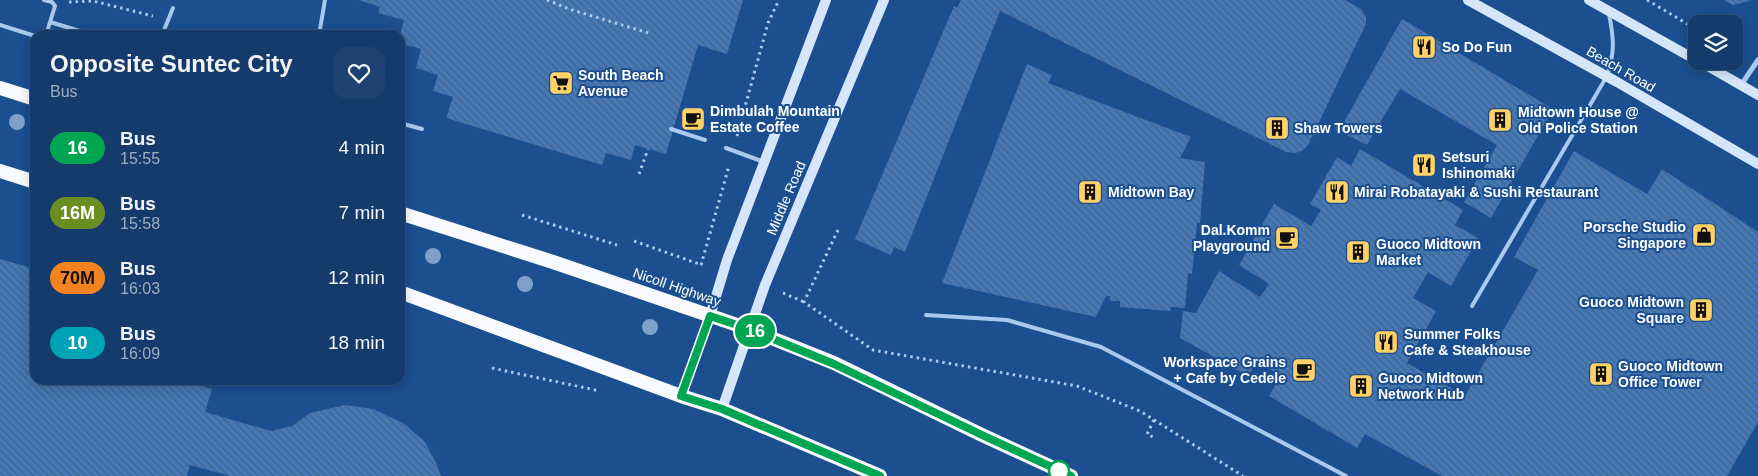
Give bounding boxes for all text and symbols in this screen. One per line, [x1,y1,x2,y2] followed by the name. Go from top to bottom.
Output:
[1688,15,1743,70] map controls
[1688,15,1743,70] button: layers
[1411,34,1437,60] restaurant icon: So Do Fun
[1442,39,1512,55] place label: So Do Fun
[1584,43,1658,95] street label: Beach Road
[333,47,385,99] button: heart
[50,50,293,77] text: Opposite Suntec City
[578,67,664,99] place label: South Beach Avenue
[548,70,574,96] supermarket icon: South Beach Avenue
[50,83,78,100] text: Bus
[710,103,840,135] place label: Dimbulah Mountain Estate Coffee
[1518,104,1639,136] place label: Midtown House @ Old Police Station
[680,106,706,132] cafe icon: Dimbulah Mountain Estate Coffee
[1487,107,1513,133] building icon: Midtown House @ Old Police Station
[1264,115,1290,141] building icon: Shaw Towers
[1294,120,1383,136] place label: Shaw Towers
[120,128,156,149] text: Bus
[339,137,385,158] text: 4 min
[67,138,88,158] text: 16
[1442,149,1515,181] place label: Setsuri Ishinomaki
[120,150,160,167] text: 15:55
[1411,152,1437,178] restaurant icon: Setsuri Ishinomaki
[763,159,809,237] street label: Middle Road
[1077,179,1103,205] building icon: Midtown Bay
[1324,179,1350,205] restaurant icon: Mirai Robatayaki & Sushi Restaurant
[1108,184,1195,200] place label: Midtown Bay
[1354,184,1599,200] place label: Mirai Robatayaki & Sushi Restaurant
[120,193,156,214] text: Bus
[339,202,385,223] text: 7 min
[60,203,95,223] text: 16M
[120,215,160,232] text: 15:58
[1583,219,1686,251] place label: Porsche Studio Singapore
[1193,222,1270,254] place label: Dal.Komm Playground
[1691,222,1717,248] shop icon: Porsche Studio Singapore
[1274,225,1300,251] cafe icon: Dal.Komm Playground
[1376,236,1481,268] place label: Guoco Midtown Market
[1345,239,1371,265] building icon: Guoco Midtown Market
[120,258,156,279] text: Bus
[631,264,723,310] street label: Nicoll Highway
[328,267,385,288] text: 12 min
[60,268,95,288] text: 70M
[120,280,160,297] text: 16:03
[1579,294,1684,326] place label: Guoco Midtown Square
[1688,297,1714,323] building icon: Guoco Midtown Square
[732,315,778,347] line badge: 16
[745,321,765,341] text: 16
[120,323,156,344] text: Bus
[1404,326,1531,358] place label: Summer Folks Cafe & Steakhouse
[1373,329,1399,355] restaurant icon: Summer Folks Cafe & Steakhouse
[328,332,385,353] text: 18 min
[67,333,88,353] text: 10
[120,345,160,362] text: 16:09
[1163,354,1286,386] place label: Workspace Grains + Cafe by Cedele
[1291,357,1317,383] cafe icon: Workspace Grains + Cafe by Cedele
[1618,358,1723,390] place label: Guoco Midtown Office Tower
[1588,361,1614,387] building icon: Guoco Midtown Office Tower
[1378,370,1483,402] place label: Guoco Midtown Network Hub
[1348,373,1374,399] building icon: Guoco Midtown Network Hub
[1048,460,1070,476] unlabelled marker

